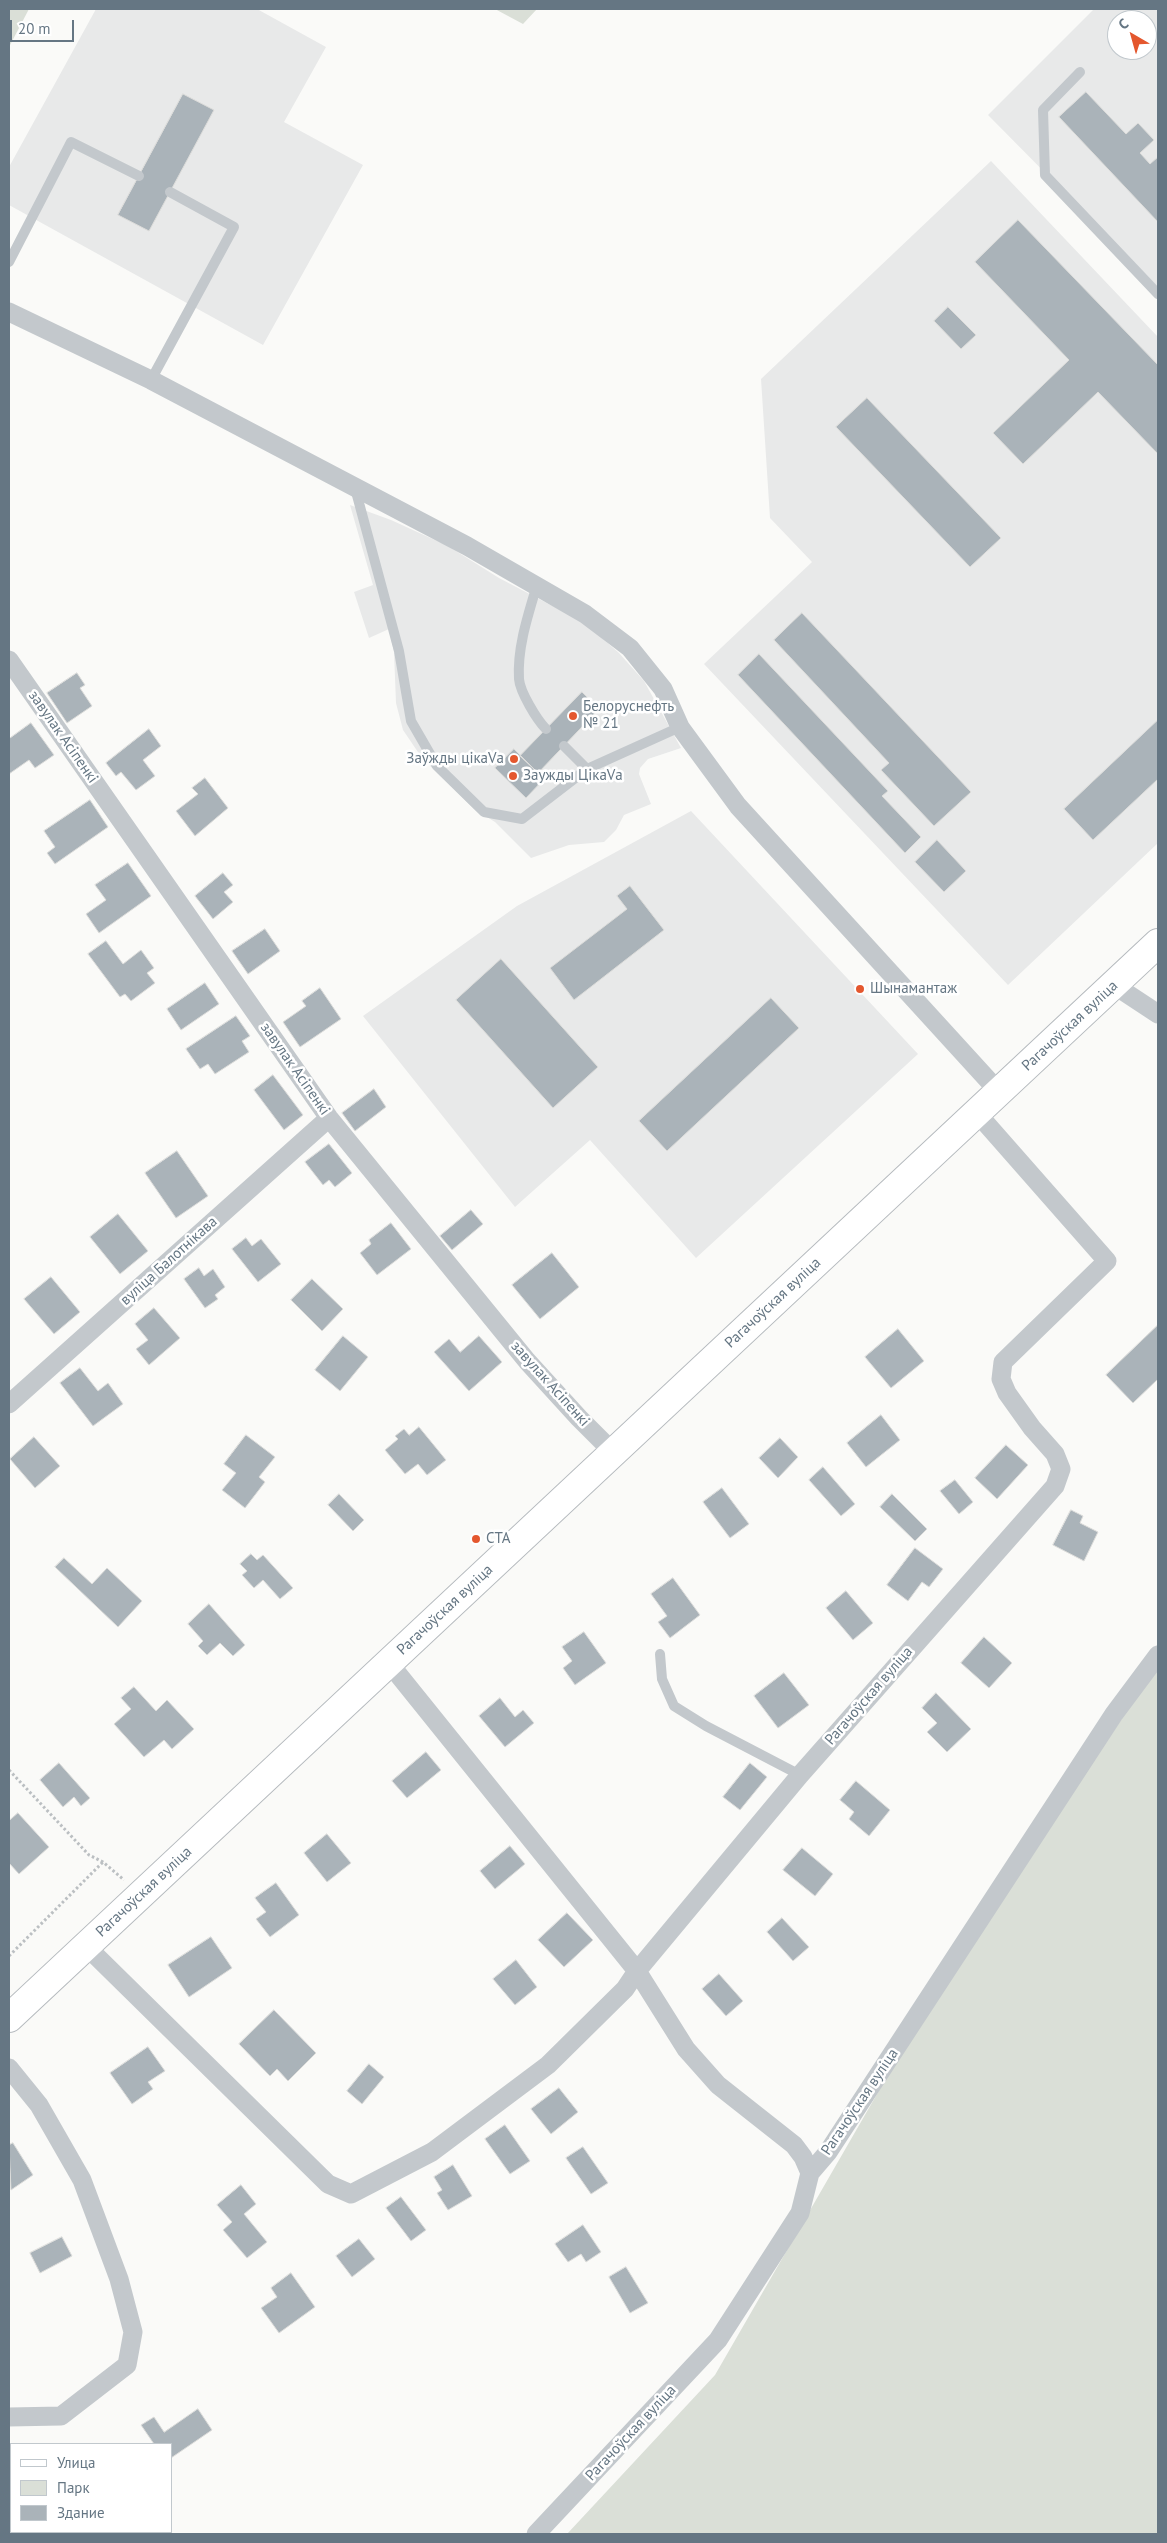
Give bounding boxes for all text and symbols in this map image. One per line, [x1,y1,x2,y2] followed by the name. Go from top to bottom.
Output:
[12,10,76,42] scale bar
[1107,10,1157,60] north arrow
[1115,14,1132,33] text: С
[18,19,51,38] text: 20 m
[24,687,102,787] street label: завулак Асіпенкі
[583,698,674,733] place label: Белоруснефть № 21
[567,710,579,722] marker: Белоруснефть № 21
[406,750,504,768] place label: Заўжды цікаVа
[508,753,520,765] marker: Заўжды цікаVа
[523,767,623,785] place label: Заужды ЦікаVа
[507,770,519,782] marker: Заужды ЦікаVа
[1018,977,1122,1075] street label: Рагачоўская вуліца
[870,980,957,998] place label: Шынамантаж
[854,983,866,995] marker: Шынамантаж
[256,1019,334,1119] street label: завулак Асіпенкі
[117,1213,221,1309] street label: вуліца Балотнікава
[721,1254,825,1352] street label: Рагачоўская вуліца
[507,1338,593,1430] street label: завулак Асіпенкі
[486,1530,510,1548] place label: СТА
[470,1533,482,1545] marker: СТА
[393,1561,497,1659] street label: Рагачоўская вуліца
[821,1643,917,1749] street label: Рагачоўская вуліца
[92,1843,196,1941] street label: Рагачоўская вуліца
[818,2045,902,2159] street label: Рагачоўская вуліца
[582,2381,680,2485] street label: Рагачоўская вуліца
[10,2443,172,2533] legend
[57,2453,95,2472] text: Улица
[57,2478,90,2497] text: Парк
[57,2503,105,2522] text: Здание

